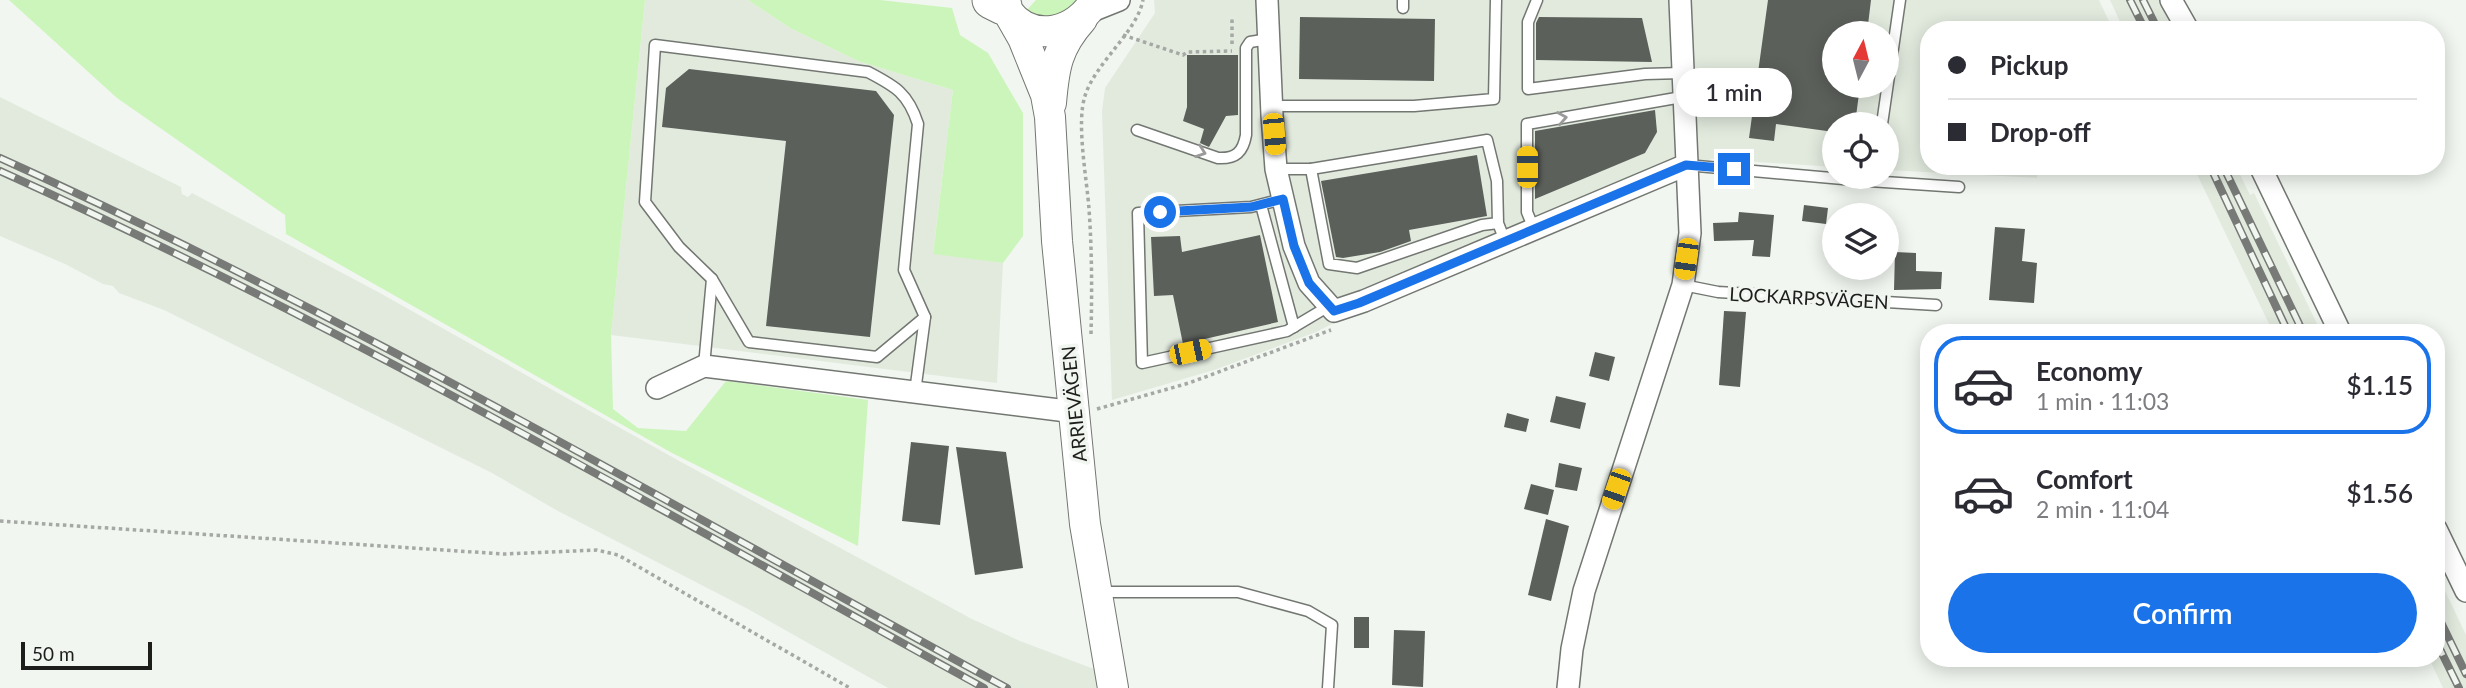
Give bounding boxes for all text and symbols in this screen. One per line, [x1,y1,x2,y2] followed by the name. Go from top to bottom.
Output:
[1822,21,1899,98] north arrow
[1822,21,1899,280] map controls
[1990,49,2069,81] text: Pickup
[1676,68,1792,116] callout: 1 min
[1706,78,1762,106] text: 1 min
[1556,111,1568,126] one-way arrow
[1262,112,1287,156] car
[1822,112,1899,189] button: locate
[1990,116,2091,148] text: Drop-off
[1195,144,1207,158] one-way arrow
[1517,146,1538,188] car
[1718,153,1750,185] route end
[1144,196,1176,228] route start
[1822,203,1899,280] button: layers
[1673,237,1700,281] car
[1729,282,1889,313] street label: LOCKARPSVÄGEN
[1168,337,1213,367] car
[1056,345,1091,463] street label: ARRIEVÄGEN
[1952,354,2015,417] icon: car
[2036,355,2142,387] text: Economy
[2347,369,2413,401] text: $1.15
[2036,387,2169,415] text: 1 min · 11:03
[1952,462,2015,525] icon: car
[2036,463,2133,495] text: Comfort
[1600,466,1633,512] car
[2347,477,2413,509] text: $1.56
[2036,495,2169,523] text: 2 min · 11:04
[1948,573,2417,653] button: Confirm
[21,639,152,671] scale bar
[32,642,75,665] text: 50 m

